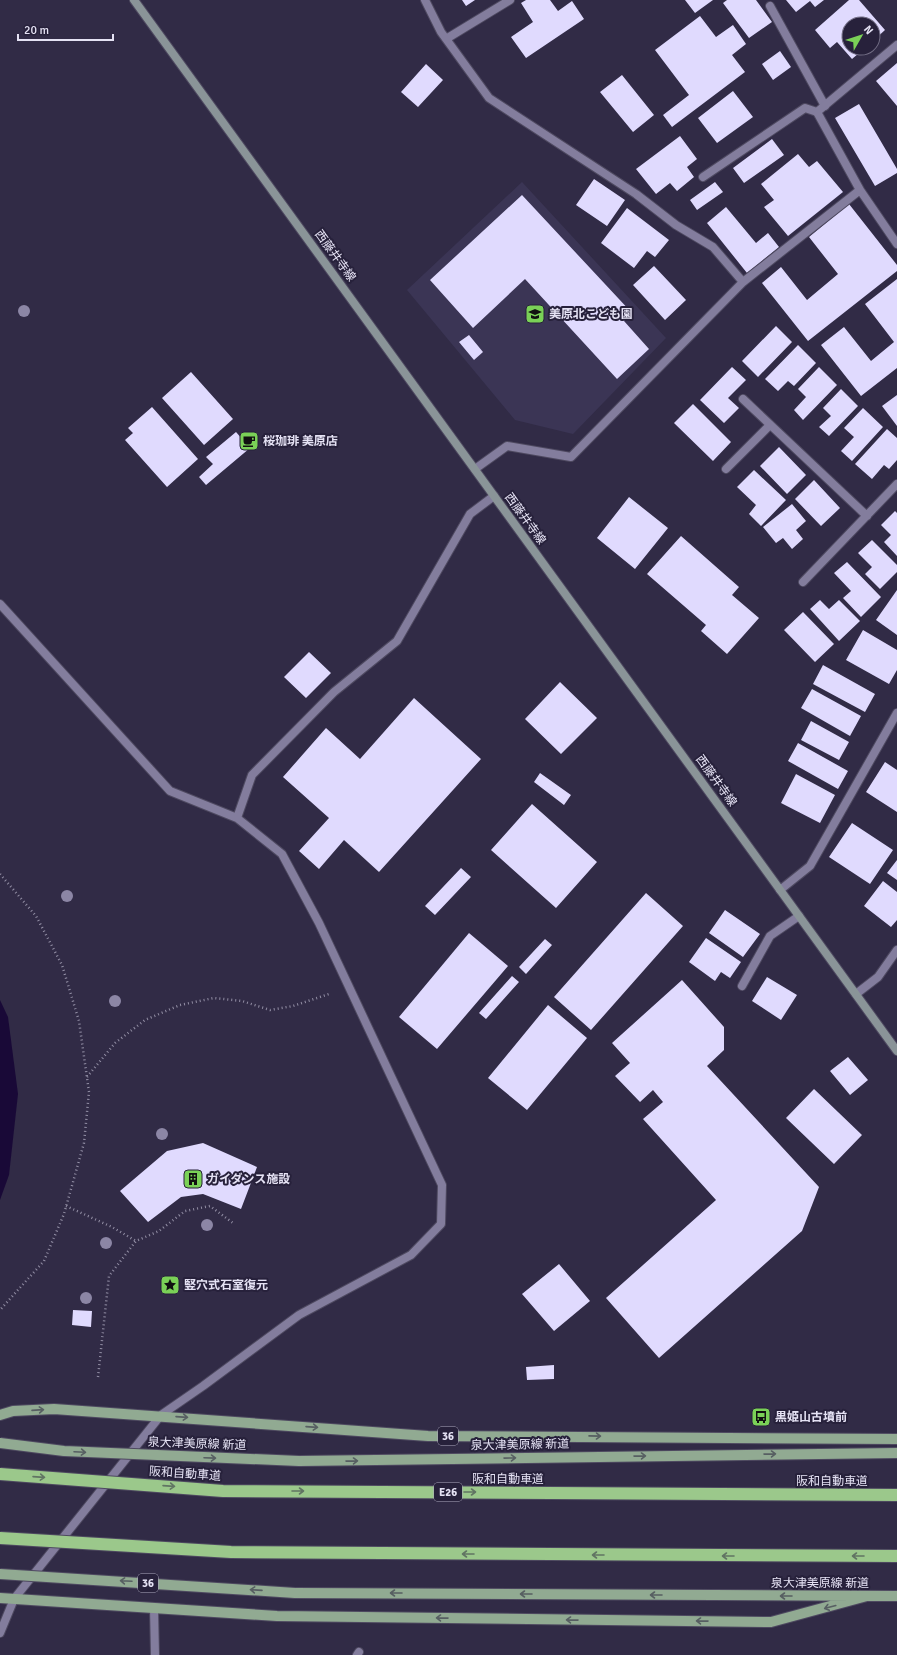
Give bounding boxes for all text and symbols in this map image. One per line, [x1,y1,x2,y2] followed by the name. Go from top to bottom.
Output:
[18,16,113,42] scale bar
[841,16,881,56] north arrow
[24,23,49,38] text: 20 m
[861,23,876,37] text: N
[311,227,359,285] street label: 西藤井寺線
[524,303,546,325] school or university icon: 美原北こども園
[549,307,633,322] place label: 美原北こども園
[238,430,260,452] cafe icon: 桜珈琲 美原店
[263,434,338,449] place label: 桜珈琲 美原店
[501,490,549,548] street label: 西藤井寺線
[692,752,740,810] street label: 西藤井寺線
[182,1168,204,1190] building icon: ガイダンス施設
[207,1172,290,1187] place label: ガイダンス施設
[159,1274,181,1296] place icon: 竪穴式石室復元
[184,1278,268,1293] place label: 竪穴式石室復元
[31,1406,44,1413] one-way arrow
[750,1406,772,1428] bus stop icon: 黒姫山古墳前
[775,1410,847,1425] place label: 黒姫山古墳前
[175,1414,188,1421] one-way arrow
[305,1424,318,1431] one-way arrow
[438,1427,458,1445] road number: 36
[588,1432,601,1440] one-way arrow
[147,1435,247,1453] street label: 泉大津美原線 新道
[471,1437,569,1453] street label: 泉大津美原線 新道
[73,1448,86,1456] one-way arrow
[763,1451,776,1458] one-way arrow
[633,1452,646,1460] one-way arrow
[503,1454,516,1462] one-way arrow
[203,1455,216,1462] one-way arrow
[345,1457,358,1465] one-way arrow
[149,1464,221,1484] street label: 阪和自動車道
[472,1472,544,1487] street label: 阪和自動車道
[32,1473,45,1480] one-way arrow
[796,1474,868,1489] street label: 阪和自動車道
[162,1483,175,1490] one-way arrow
[434,1483,462,1501] road number: E26
[291,1487,304,1495] one-way arrow
[463,1488,476,1496] one-way arrow
[462,1550,475,1558] one-way arrow
[592,1551,605,1559] one-way arrow
[722,1552,735,1560] one-way arrow
[852,1552,865,1560] one-way arrow
[138,1574,158,1592] road number: 36
[771,1576,869,1591] street label: 泉大津美原線 新道
[120,1578,133,1585] one-way arrow
[250,1586,263,1593] one-way arrow
[390,1589,403,1597] one-way arrow
[520,1590,533,1598] one-way arrow
[650,1591,663,1599] one-way arrow
[780,1592,793,1600] one-way arrow
[823,1603,836,1611] one-way arrow
[436,1614,449,1622] one-way arrow
[566,1616,579,1623] one-way arrow
[696,1618,709,1625] one-way arrow

